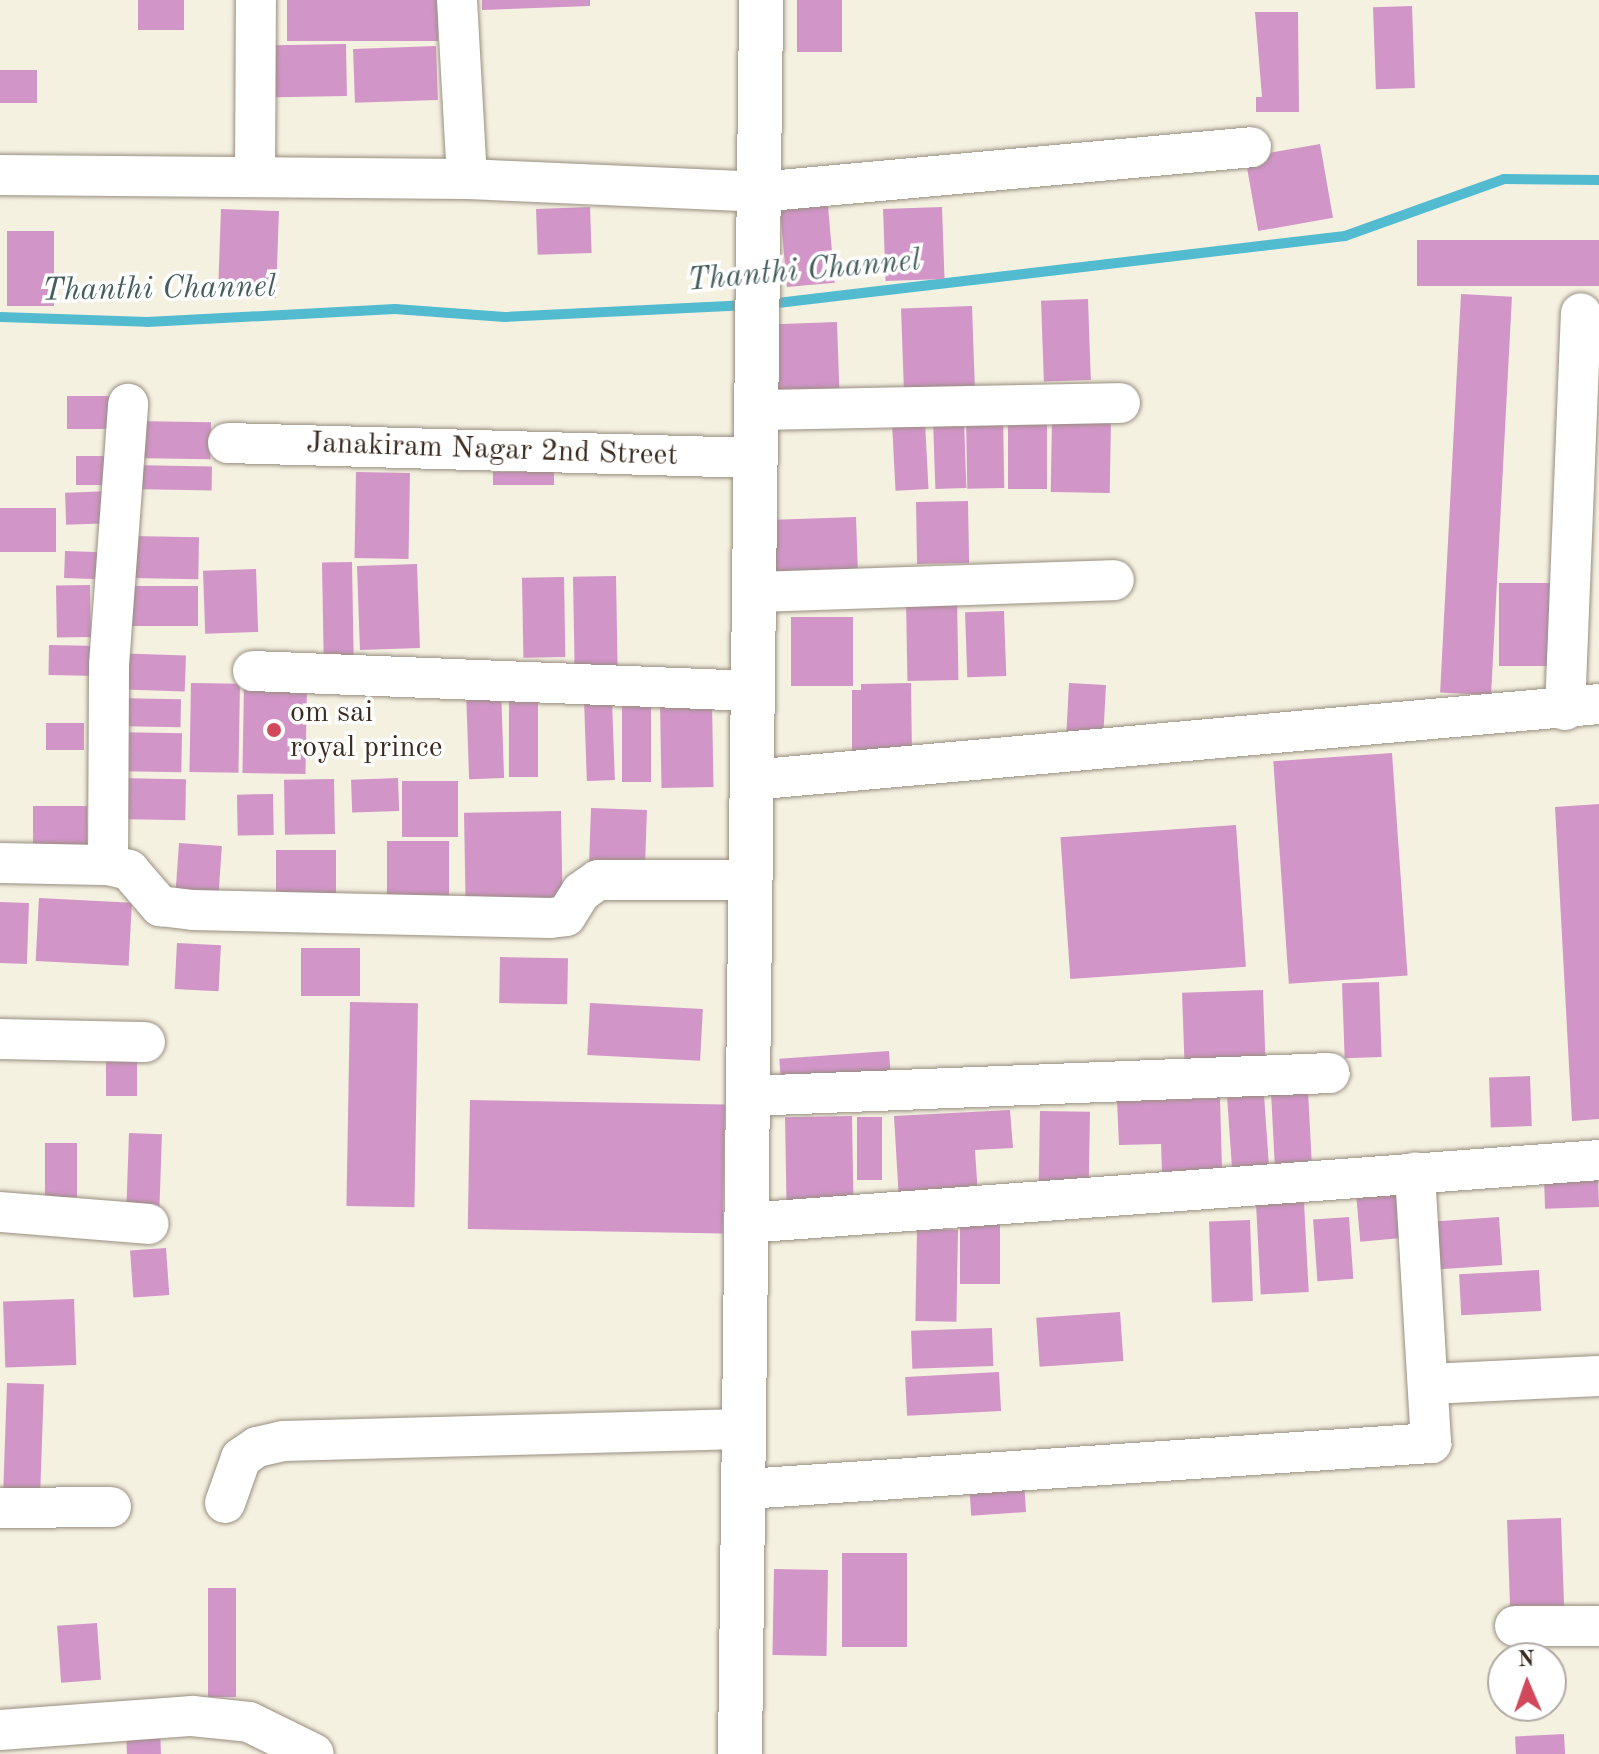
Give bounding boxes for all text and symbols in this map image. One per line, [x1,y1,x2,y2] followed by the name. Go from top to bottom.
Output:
[686,243,922,301] water label: Thanthi Channel
[42,269,276,311] water label: Thanthi Channel
[306,426,678,474] street label: Janakiram Nagar 2nd Street
[290,695,442,766] place label: om sai royal prince
[265,721,283,739] marker: om sai royal prince
[1487,1642,1567,1722] north arrow
[1517,1649,1535,1671] text: N

